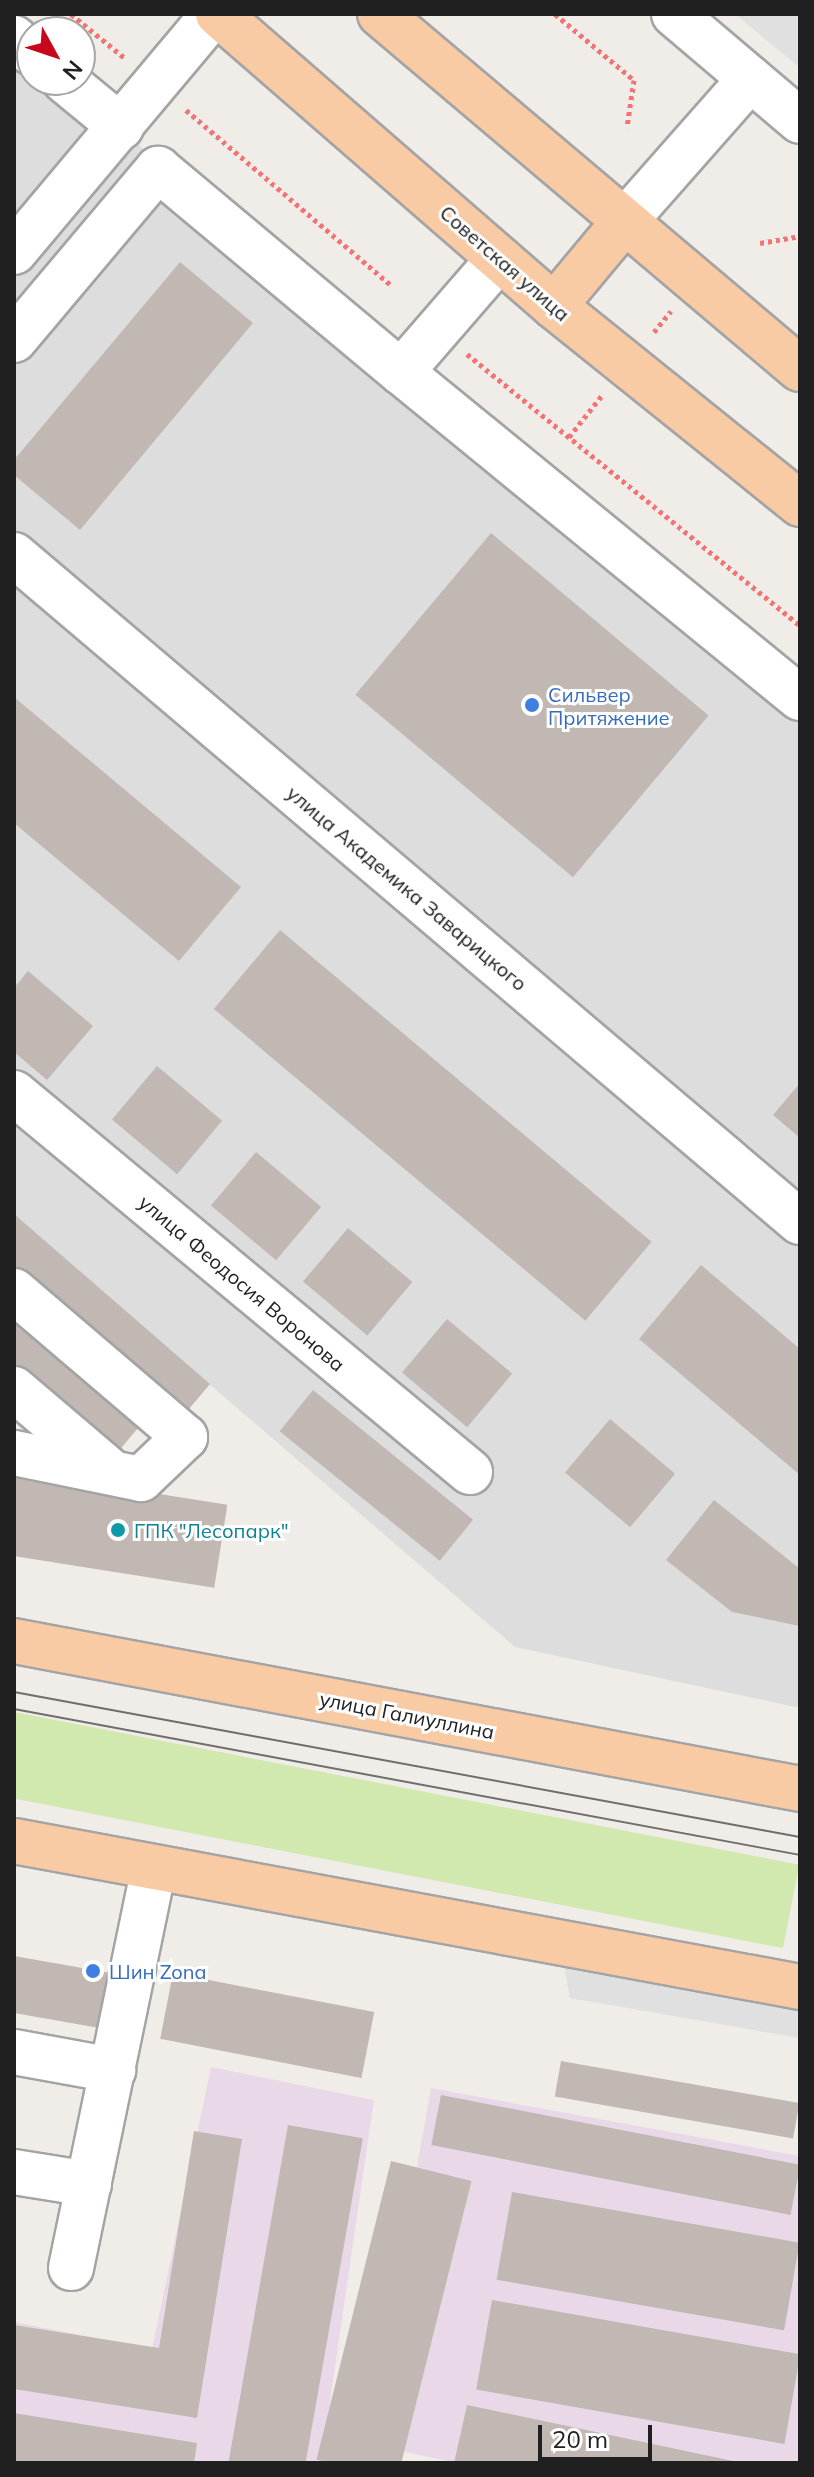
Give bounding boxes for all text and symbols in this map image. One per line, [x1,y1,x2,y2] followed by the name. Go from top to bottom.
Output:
[16,16,96,96] north arrow
[57,55,89,86] text: N
[435,200,575,326] street label: Советская улица
[548,682,670,729] place label: Сильвер Притяжение
[523,696,541,714] marker: Сильвер Притяжение
[282,781,532,995] street label: улица Академика Заварицкого
[134,1190,350,1376] street label: улица Феодосия Воронова
[134,1518,289,1542] place label: ГПК "Лесопарк"
[109,1521,127,1539] marker: ГПК "Лесопарк"
[318,1686,496,1744] street label: улица Галиуллина
[109,1959,206,1983] place label: Шин Zona
[84,1962,102,1980] marker: Шин Zona
[542,2409,656,2459] scale bar
[552,2424,608,2454] text: 20 m

